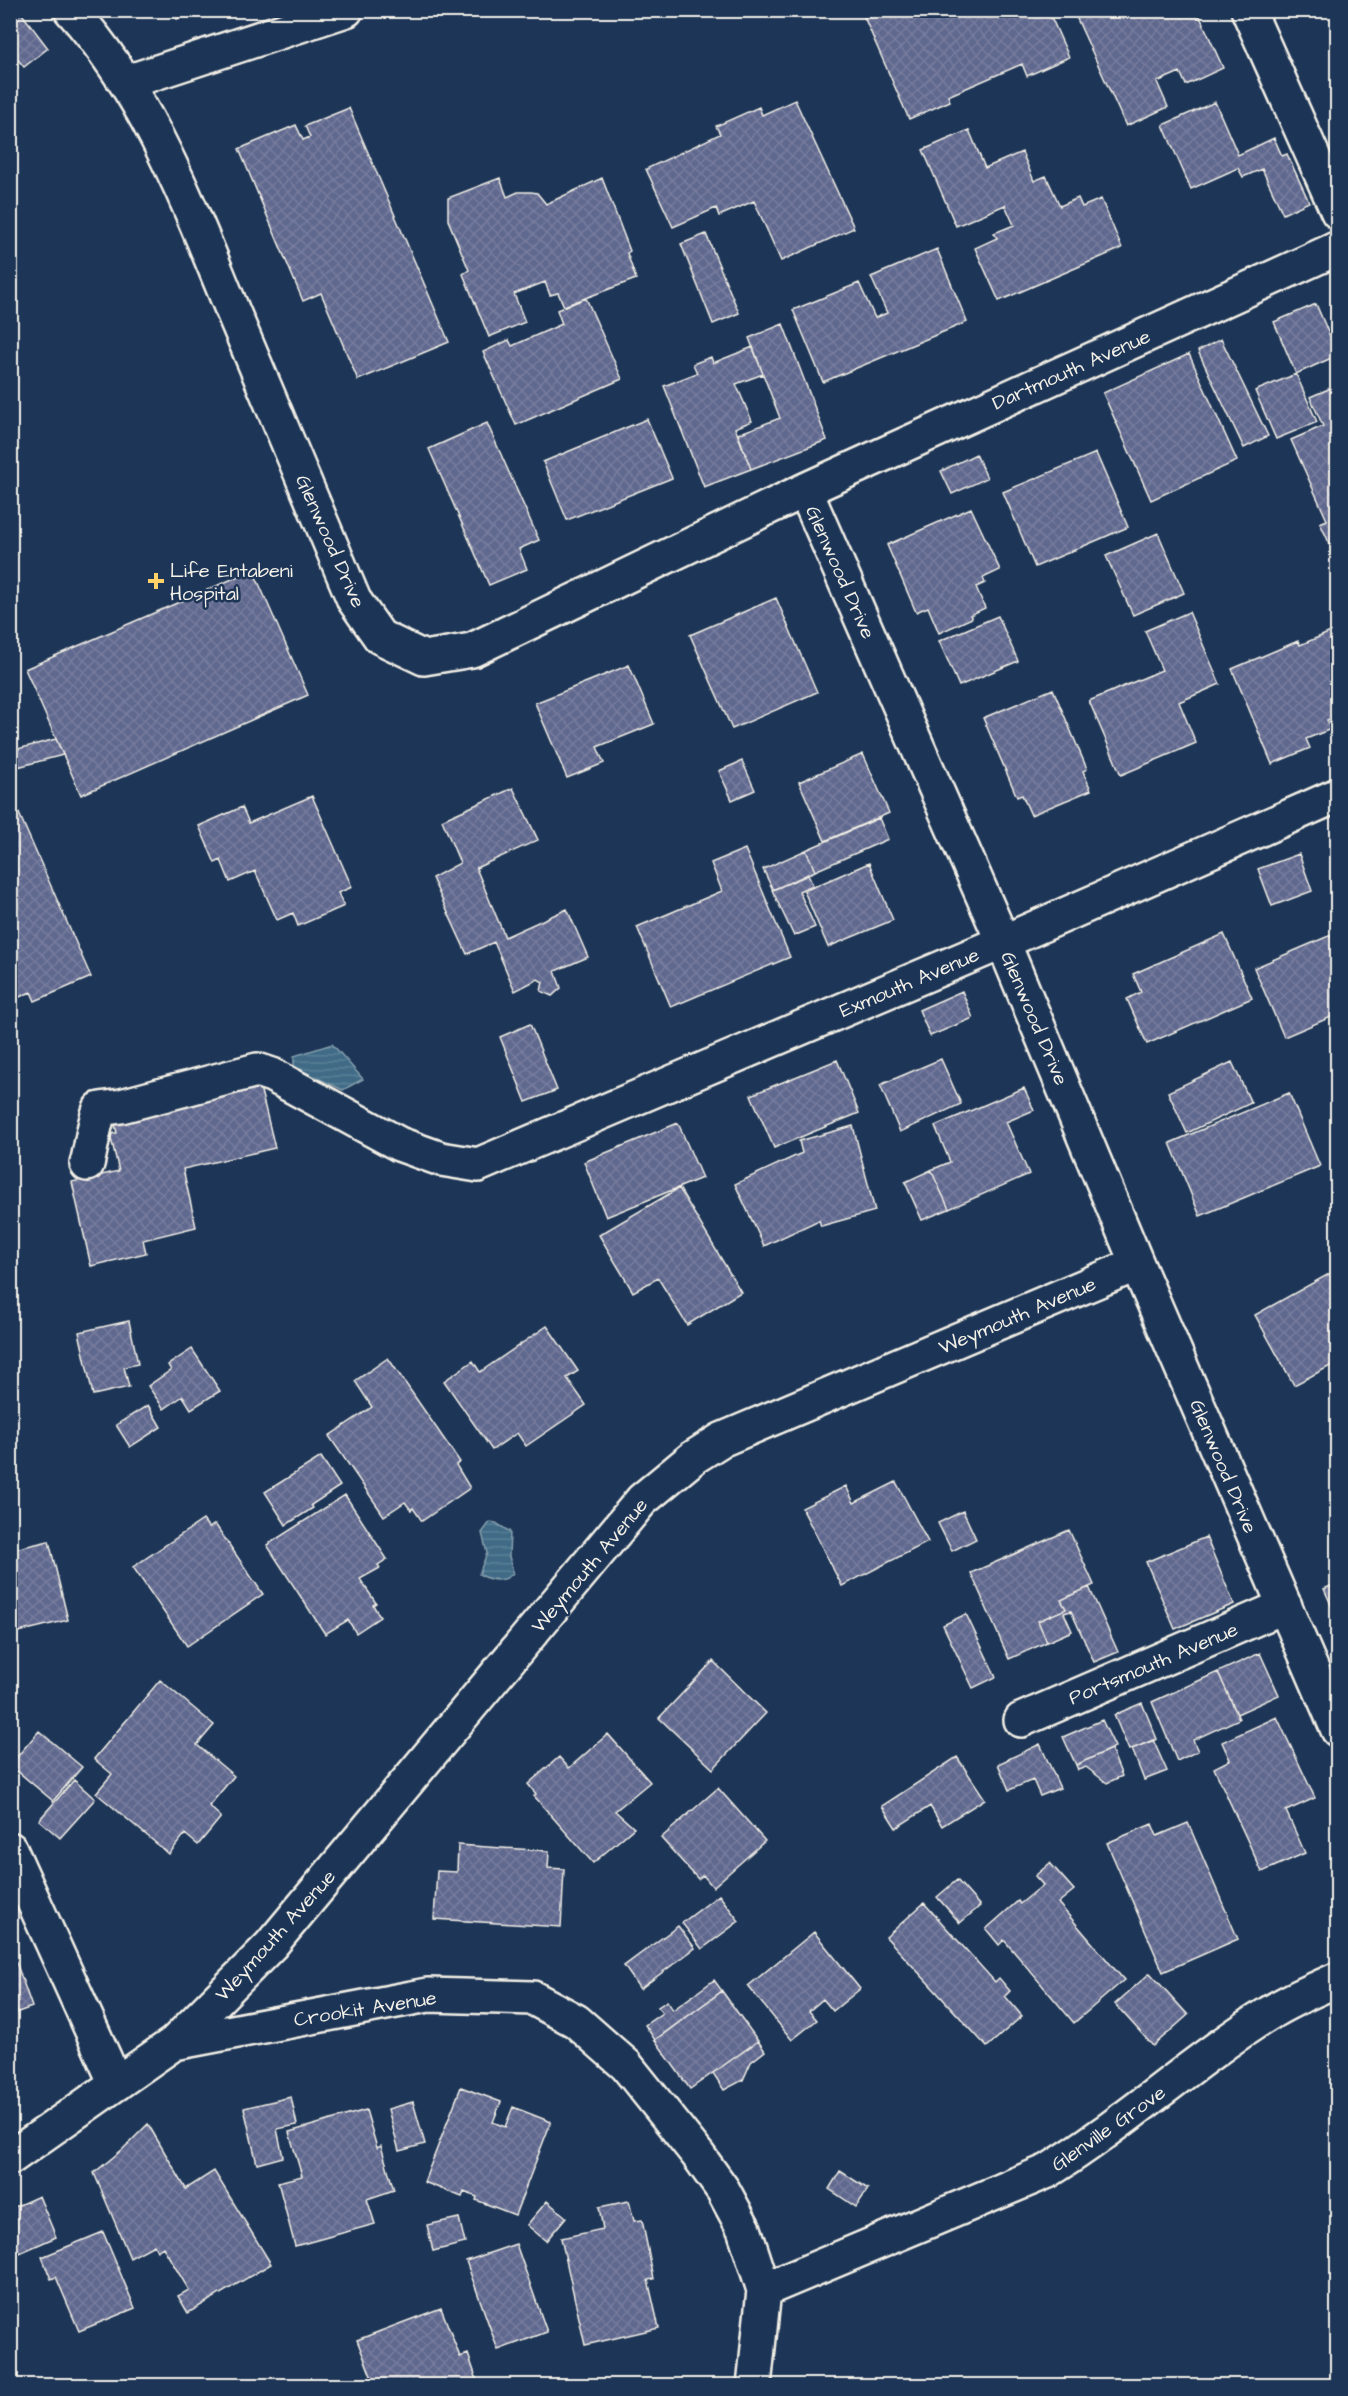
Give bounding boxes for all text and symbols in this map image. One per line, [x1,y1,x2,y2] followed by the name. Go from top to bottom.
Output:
[988,322,1155,417] street label: Dartmouth Avenue
[288,470,372,613] street label: Glenwood Drive
[798,501,882,644] street label: Glenwood Drive
[170,557,293,608] place label: Life Entabeni Hospital
[147,572,165,590] marker: Life Entabeni Hospital
[835,941,984,1025] street label: Exmouth Avenue
[993,947,1075,1090] street label: Glenwood Drive
[934,1270,1101,1363] street label: Weymouth Avenue
[1182,1395,1264,1538] street label: Glenwood Drive
[525,1492,656,1640] street label: Weymouth Avenue
[1065,1616,1242,1712] street label: Portsmouth Avenue
[209,1864,343,2008] street label: Weymouth Avenue
[292,1984,439,2034] street label: Crookit Avenue
[1046,2079,1171,2179] street label: Glenville Grove

